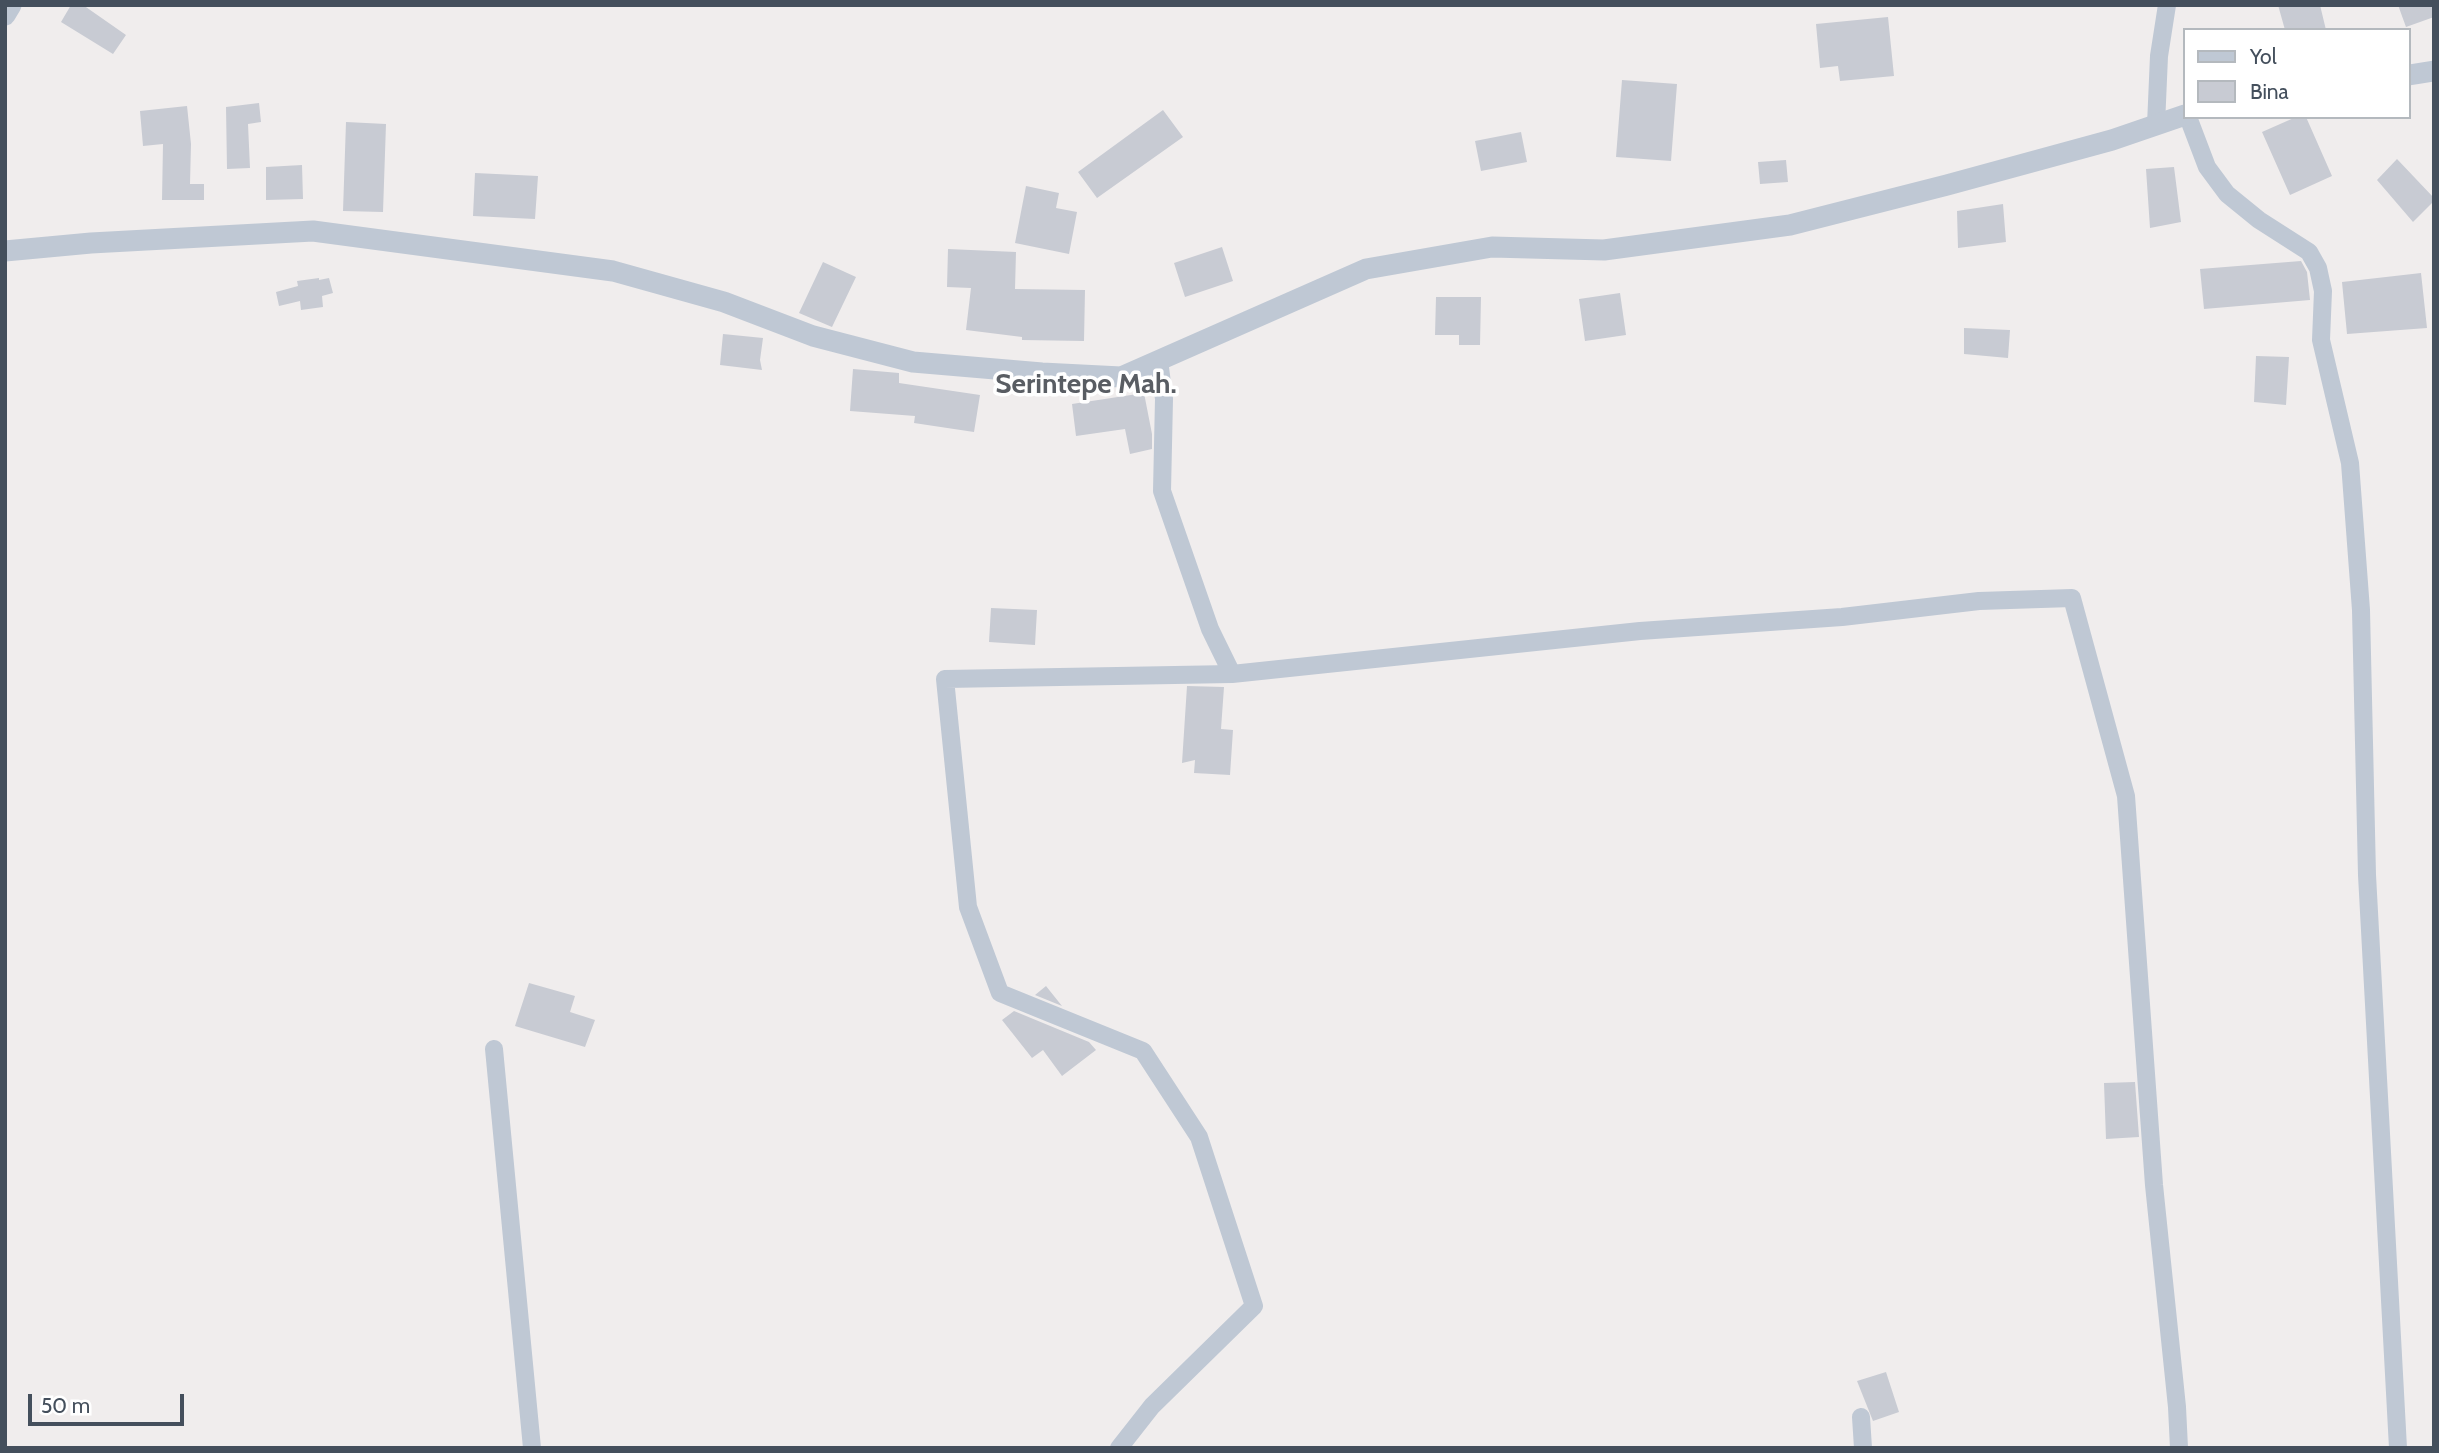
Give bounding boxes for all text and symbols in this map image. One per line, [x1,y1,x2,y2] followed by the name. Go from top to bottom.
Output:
[2184,28,2411,119] legend
[2250,44,2277,69] text: Yol
[2250,79,2289,104] text: Bina
[995,368,1177,402] district label: Serintepe Mah.
[32,1380,187,1424] scale bar
[41,1393,90,1418] text: 50 m

